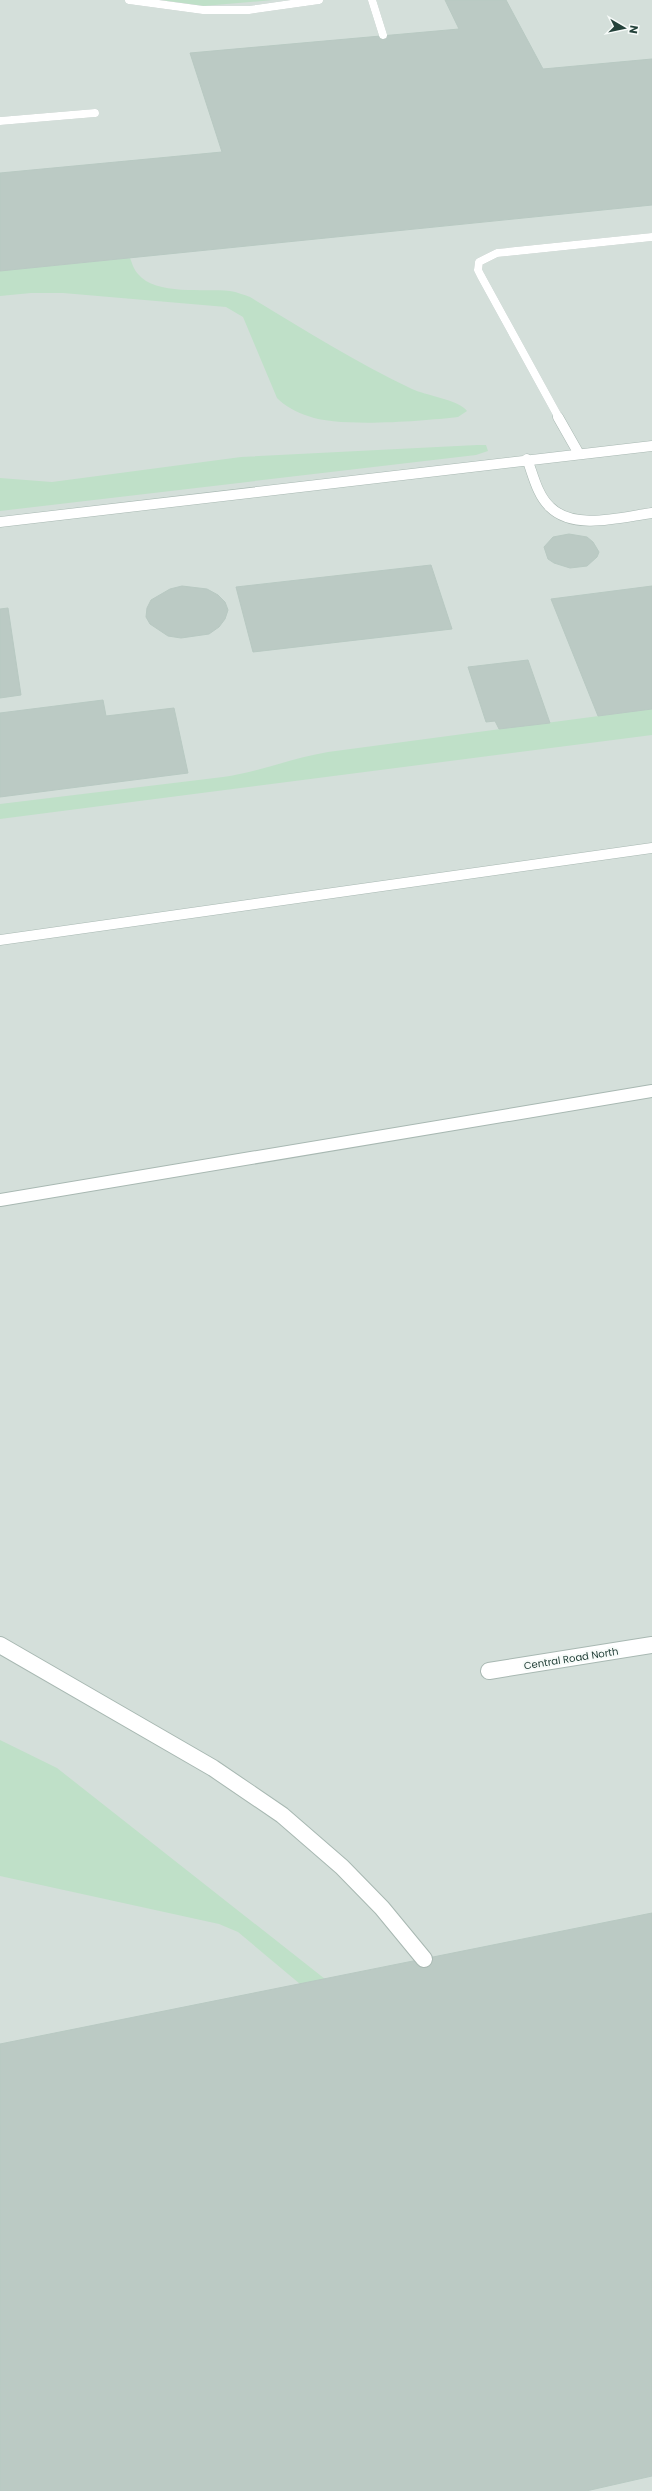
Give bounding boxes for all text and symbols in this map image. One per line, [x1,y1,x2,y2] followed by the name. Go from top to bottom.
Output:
[604,8,644,48] north arrow
[625,24,642,35] text: N
[523,1644,619,1673] street label: Central Road North

